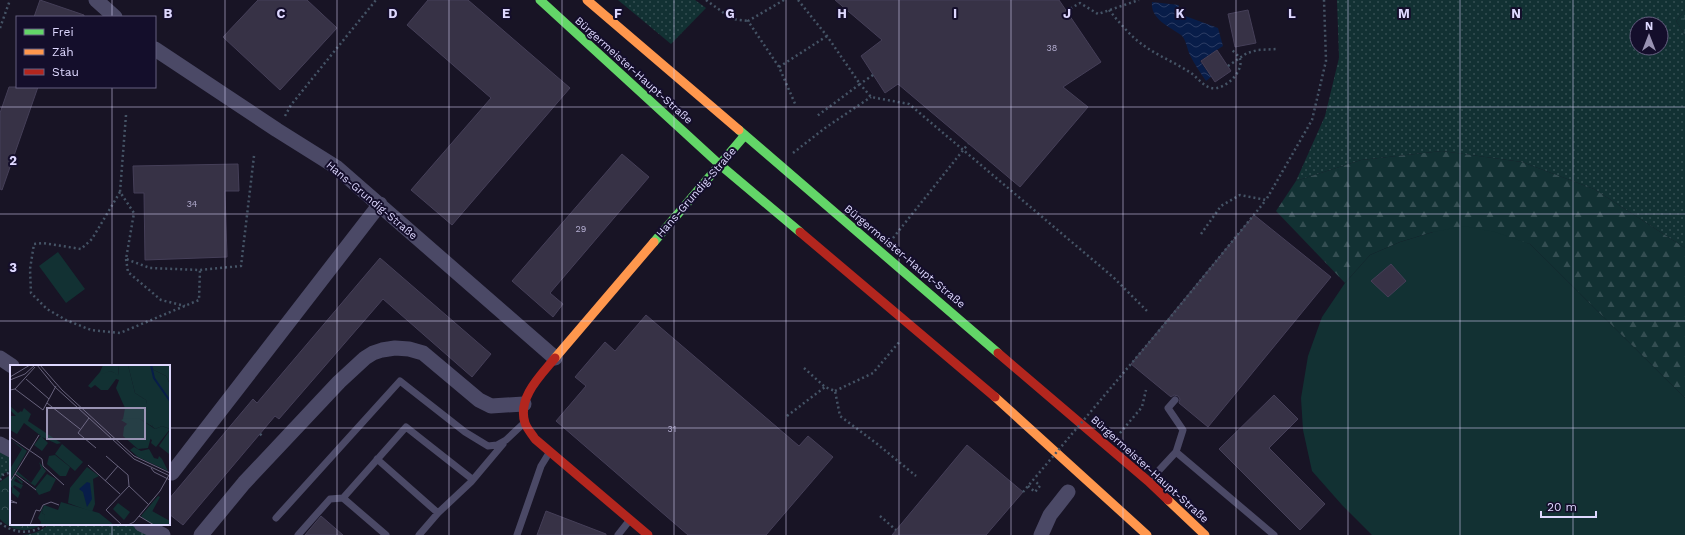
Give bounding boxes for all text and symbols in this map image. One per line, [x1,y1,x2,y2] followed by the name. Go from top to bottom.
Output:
[164,6,173,21] text: B
[277,6,286,21] text: C
[388,6,398,21] text: D
[502,6,510,21] text: E
[614,6,622,21] text: F
[725,6,735,21] text: G
[837,6,847,21] text: H
[953,6,957,21] text: I
[1063,6,1071,21] text: J
[1175,6,1185,21] text: K
[1288,6,1296,21] text: L
[1398,6,1410,21] text: M
[1511,6,1521,21] text: N
[572,14,695,127] street label: Bürgermeister-Haupt-Straße
[16,16,156,88] legend
[1629,16,1669,56] north arrow
[1645,20,1653,33] text: N
[52,25,74,39] text: Frei
[1047,43,1057,53] house number: 38
[52,45,74,59] text: Zäh
[52,65,79,79] text: Stau
[654,145,739,240] street label: Hans-Grundig-Straße
[9,153,17,168] text: 2
[324,158,420,242] street label: Hans-Grundig-Straße
[187,199,198,209] house number: 34
[842,202,968,311] street label: Bürgermeister-Haupt-Straße
[576,224,586,234] house number: 29
[9,260,17,275] text: 3
[10,365,170,525] inset map
[1088,413,1211,526] street label: Bürgermeister-Haupt-Straße
[668,424,676,434] house number: 31
[1541,493,1596,519] scale bar
[1547,500,1577,514] text: 20 m

